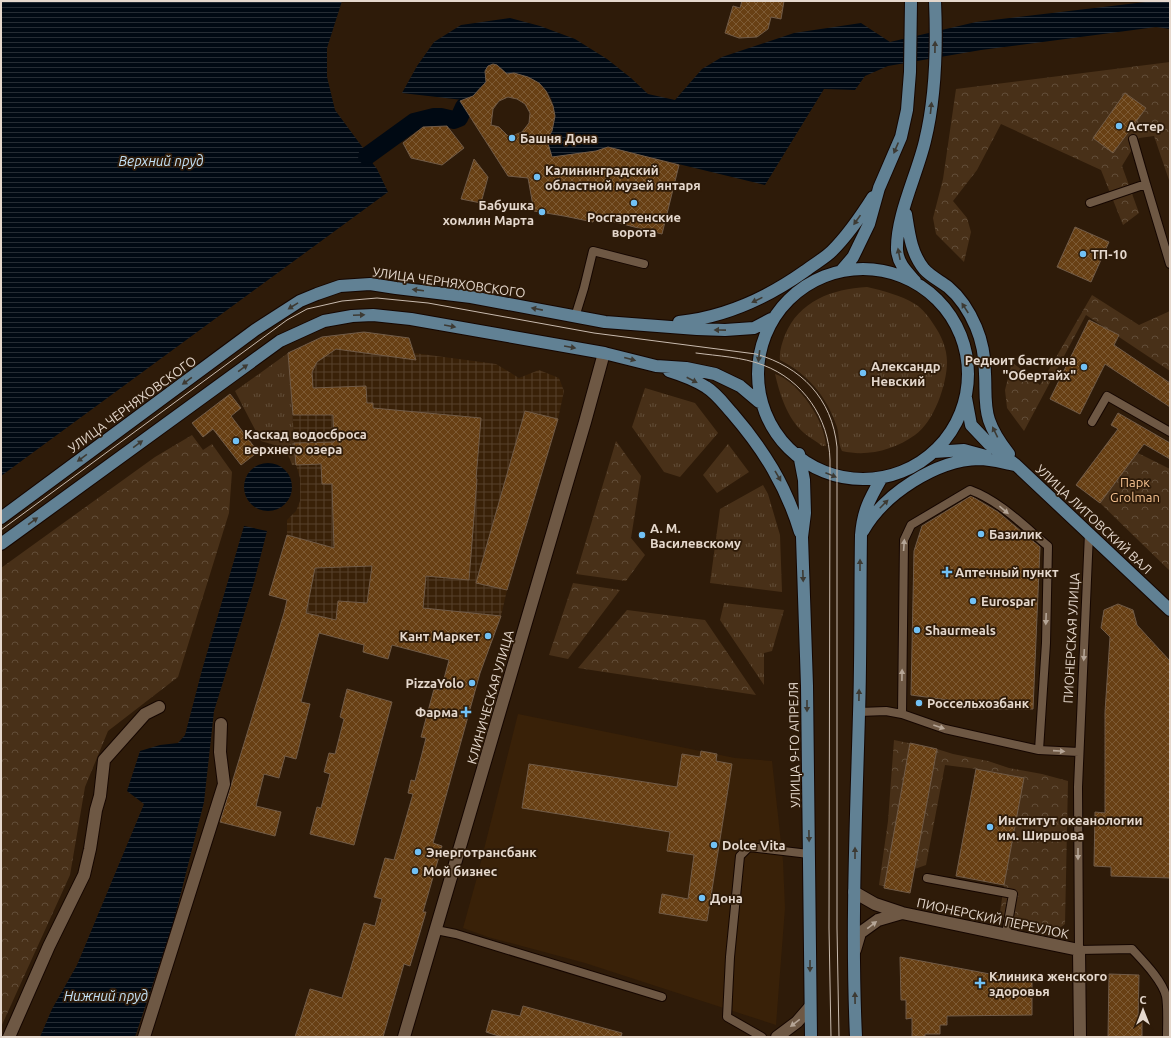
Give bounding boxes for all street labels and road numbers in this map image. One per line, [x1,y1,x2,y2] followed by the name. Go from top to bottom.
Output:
[372,264,526,300] street label: УЛИЦА ЧЕРНЯХОВСКОГО
[65,353,199,455] street label: УЛИЦА ЧЕРНЯХОВСКОГО
[1033,462,1155,576] street label: УЛИЦА ЛИТОВСКИЙ ВАЛ
[1061,572,1081,704] street label: ПИОНЕРСКАЯ УЛИЦА
[464,628,516,766] street label: КЛИНИЧЕСКАЯ УЛИЦА
[786,682,802,808] street label: УЛИЦА 9-ГО АПРЕЛЯ
[916,895,1070,941] street label: ПИОНЕРСКИЙ ПЕРЕУЛОК

